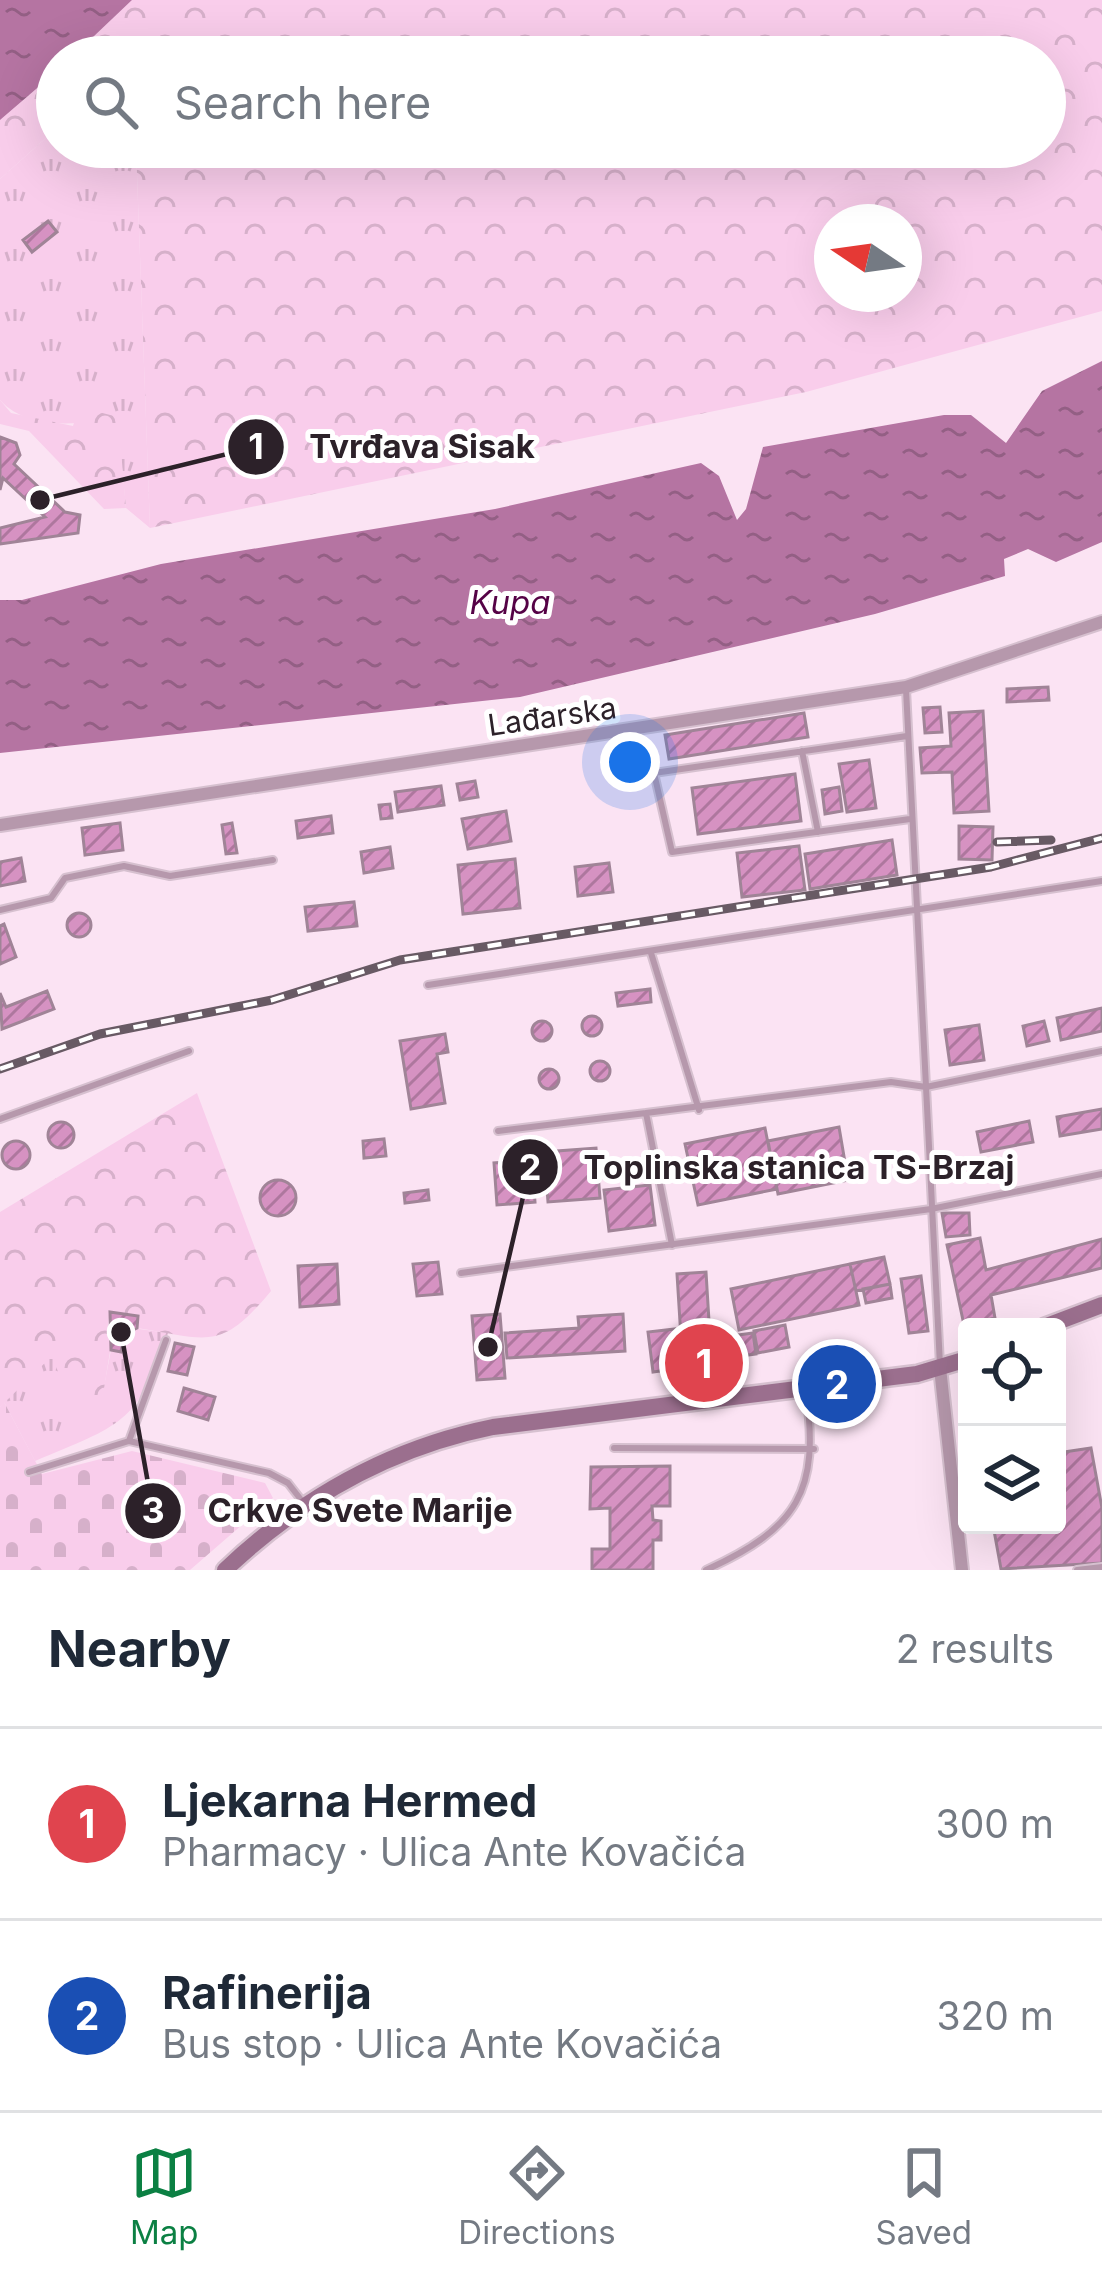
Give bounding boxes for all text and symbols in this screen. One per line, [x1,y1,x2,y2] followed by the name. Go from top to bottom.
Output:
[36,36,1066,168] search box
[78,69,144,135] icon: search
[174,75,431,130] text: Search here
[814,204,922,312] north arrow
[226,412,559,481] callout: Tvrđava Sisak
[248,424,264,468] text: 1
[309,426,535,466] text: Tvrđava Sisak
[469,582,551,622] water label: Kupa
[485,689,619,743] street label: Lađarska
[600,732,660,792] your location
[500,1133,1039,1202] callout: Toplinska stanica TS-Brzaj
[519,1145,541,1189] text: 2
[584,1147,1014,1187] text: Toplinska stanica TS-Brzaj
[665,1318,743,1408] pin: 1
[958,1318,1066,1534] map controls
[958,1318,1066,1426] button: locate
[798,1339,876,1429] pin: 2
[958,1426,1066,1534] button: layers
[123,1476,536,1545] callout: Crkve Svete Marije
[141,1488,165,1532] text: 3
[207,1490,513,1530] text: Crkve Svete Marije
[48,1618,231,1679] text: Nearby
[896,1625,1054,1672] text: 2 results
[162,1773,537,1828] text: Ljekarna Hermed
[79,1800,95,1847] text: 1
[936,1800,1054,1847] text: 300 m
[162,1828,747,1875] text: Pharmacy · Ulica Ante Kovačića
[162,1965,372,2020] text: Rafinerija
[75,1992,99,2039] text: 2
[936,1992,1054,2039] text: 320 m
[162,2020,722,2067] text: Bus stop · Ulica Ante Kovačića
[130,2140,198,2252] tab: Map
[458,2140,616,2252] tab: Directions
[875,2140,972,2252] tab: Saved

